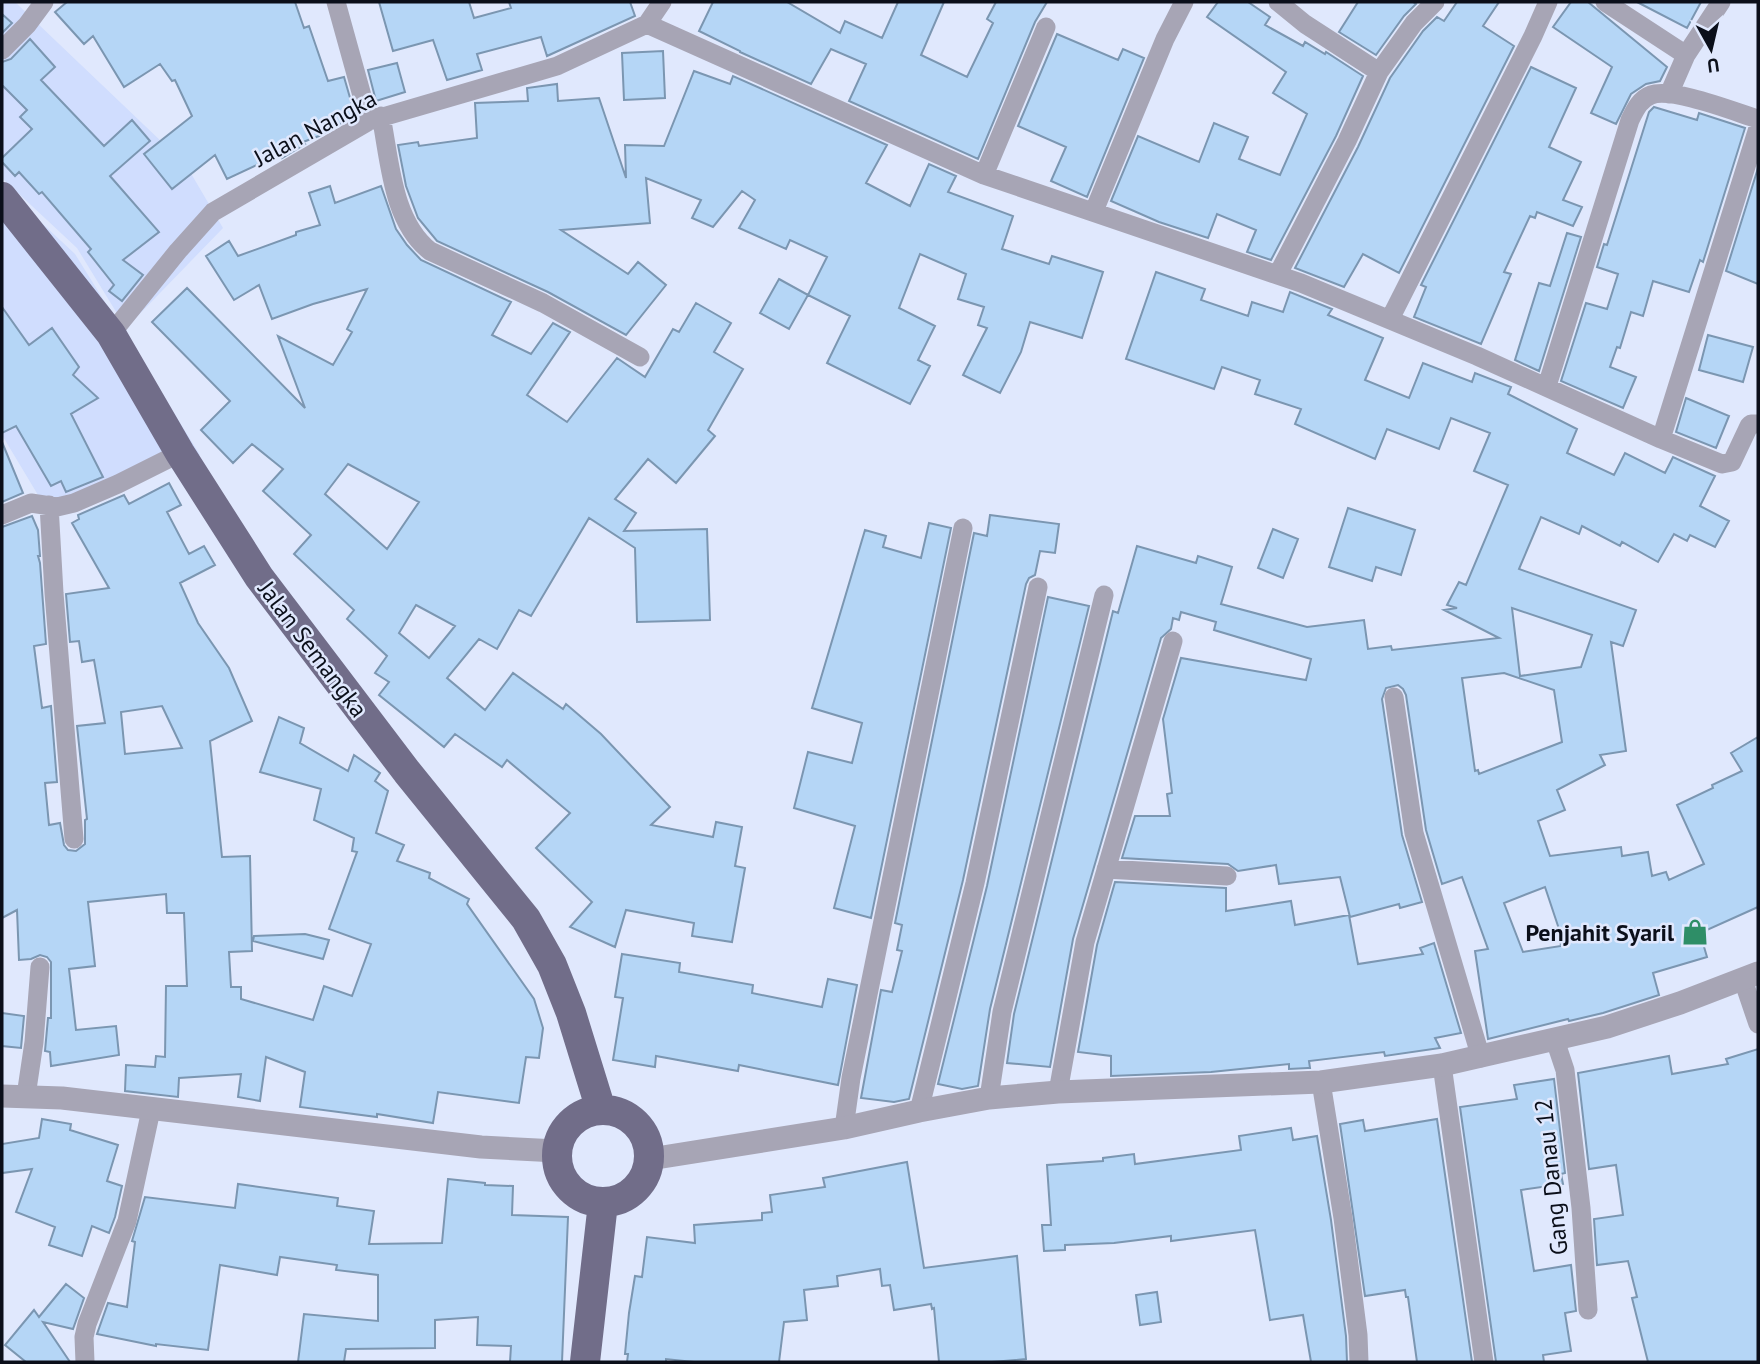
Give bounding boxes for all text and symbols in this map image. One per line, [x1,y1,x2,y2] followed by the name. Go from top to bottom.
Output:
[1676,14,1746,84] north arrow
[1706,53,1721,79] text: U
[247,83,382,174] street label: Jalan Nangka
[251,574,374,723] street label: Jalan Semangka
[1526,917,1675,948] place label: Penjahit Syaril
[1680,917,1710,947] shop icon: Penjahit Syaril
[1527,1097,1575,1257] street label: Gang Danau 12

